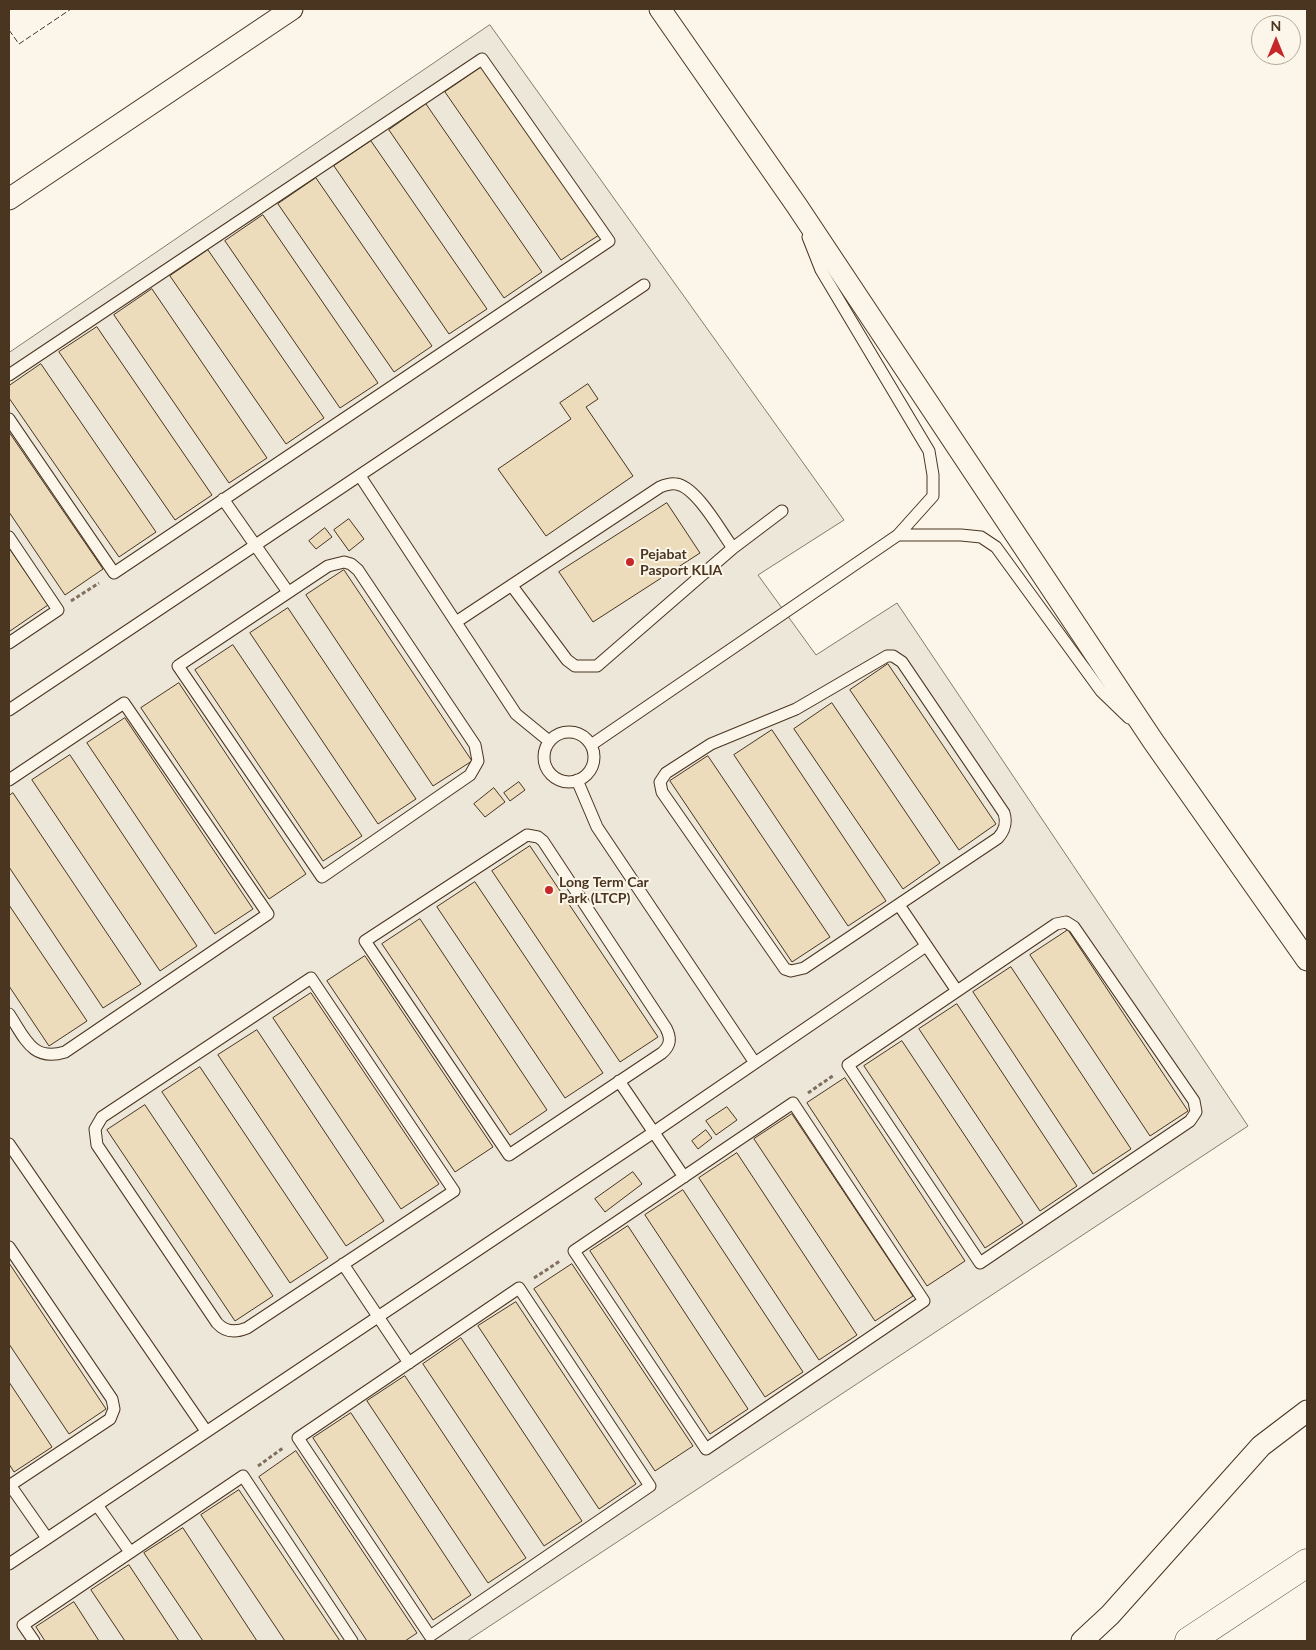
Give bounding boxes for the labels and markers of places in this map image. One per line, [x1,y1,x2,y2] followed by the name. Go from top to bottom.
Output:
[640,546,722,578] place label: Pejabat Pasport KLIA
[624,556,636,568] marker: Pejabat Pasport KLIA
[559,874,649,906] place label: Long Term Car Park (LTCP)
[543,884,555,896] marker: Long Term Car Park (LTCP)

